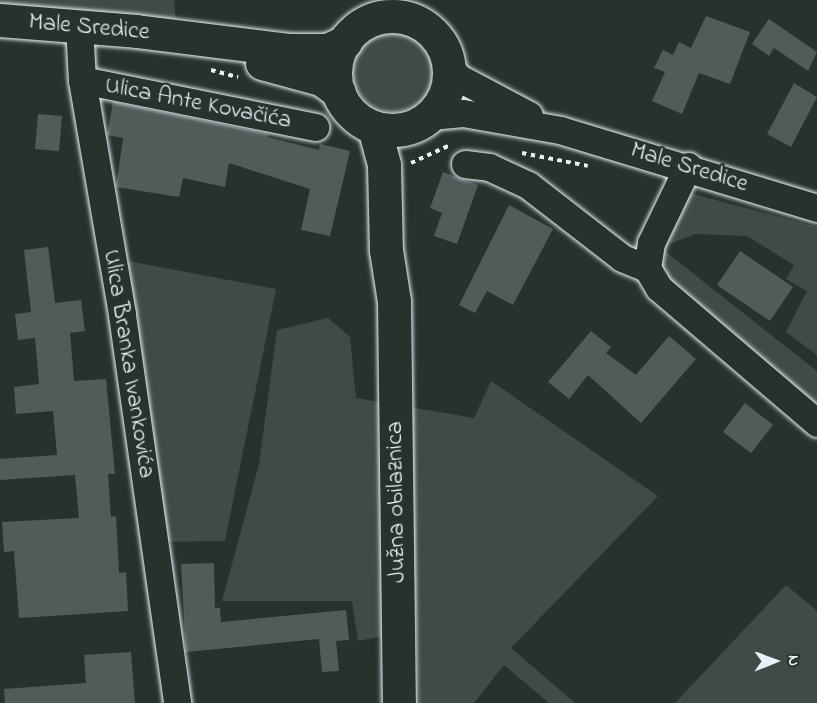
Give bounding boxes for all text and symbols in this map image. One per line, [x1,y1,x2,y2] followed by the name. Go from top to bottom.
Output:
[27,8,151,48] street label: Male Sredice
[102,72,294,136] street label: Ulica Ante Kovačića
[627,137,751,199] street label: Male Sredice
[96,248,160,480] street label: Ulica Branka Ivankovića
[381,421,413,583] street label: Južna obilaznica
[745,631,805,691] north arrow
[781,655,805,666] text: N

